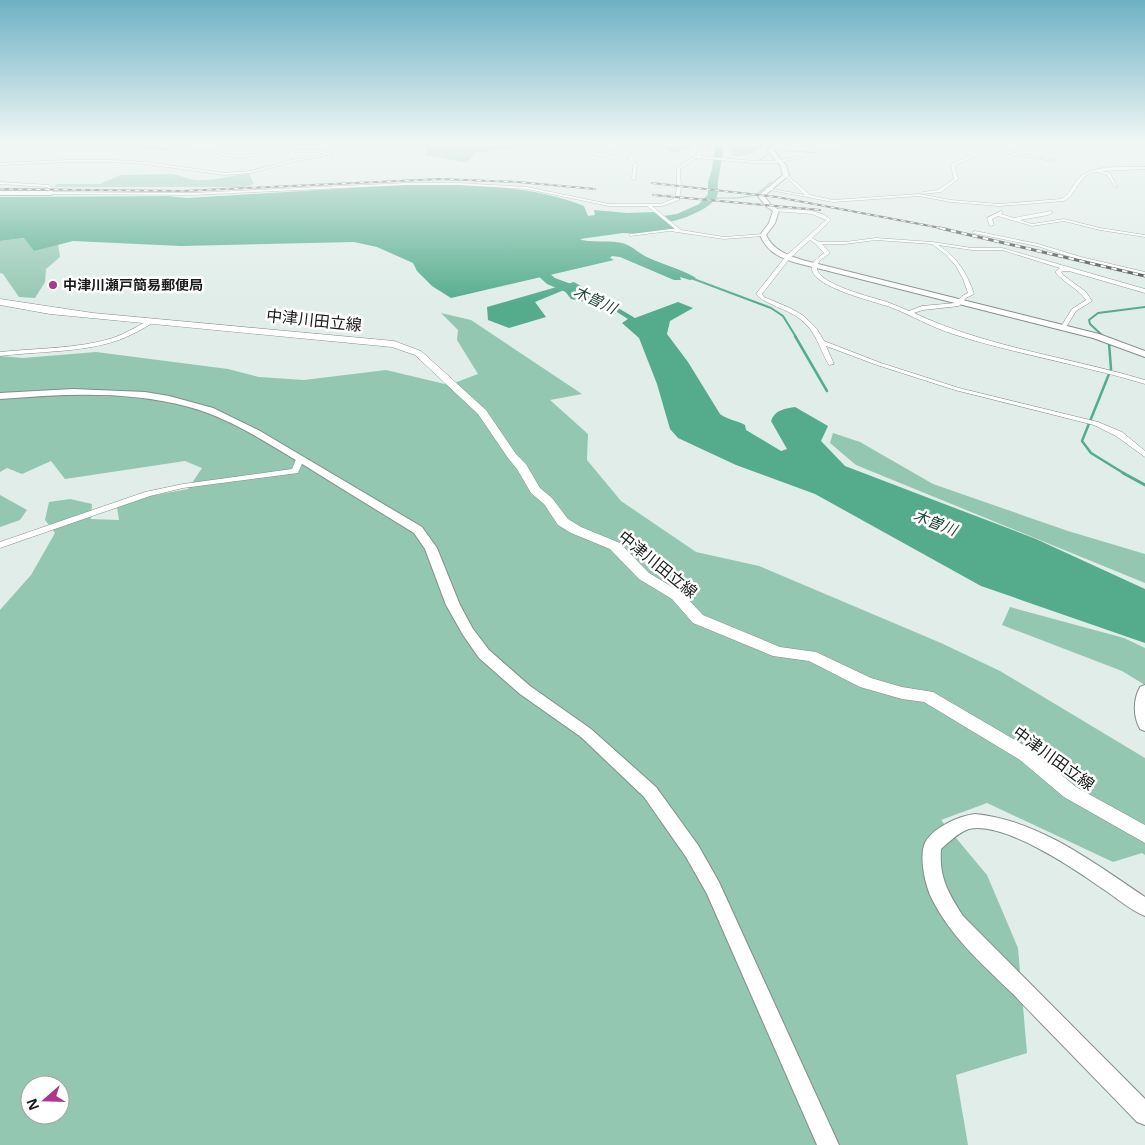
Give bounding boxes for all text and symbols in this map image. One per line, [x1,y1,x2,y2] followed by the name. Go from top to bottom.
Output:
[63,275,203,294] place label: 中津川瀬戸簡易郵便局
[47,279,59,291] marker: 中津川瀬戸簡易郵便局
[571,281,622,319] water label: 木曽川
[265,304,363,336] street label: 中津川田立線
[911,505,962,540] water label: 木曽川
[614,525,702,603] street label: 中津川田立線
[1009,721,1099,795] street label: 中津川田立線
[20,1075,70,1125] north arrow
[21,1096,43,1113] text: N

